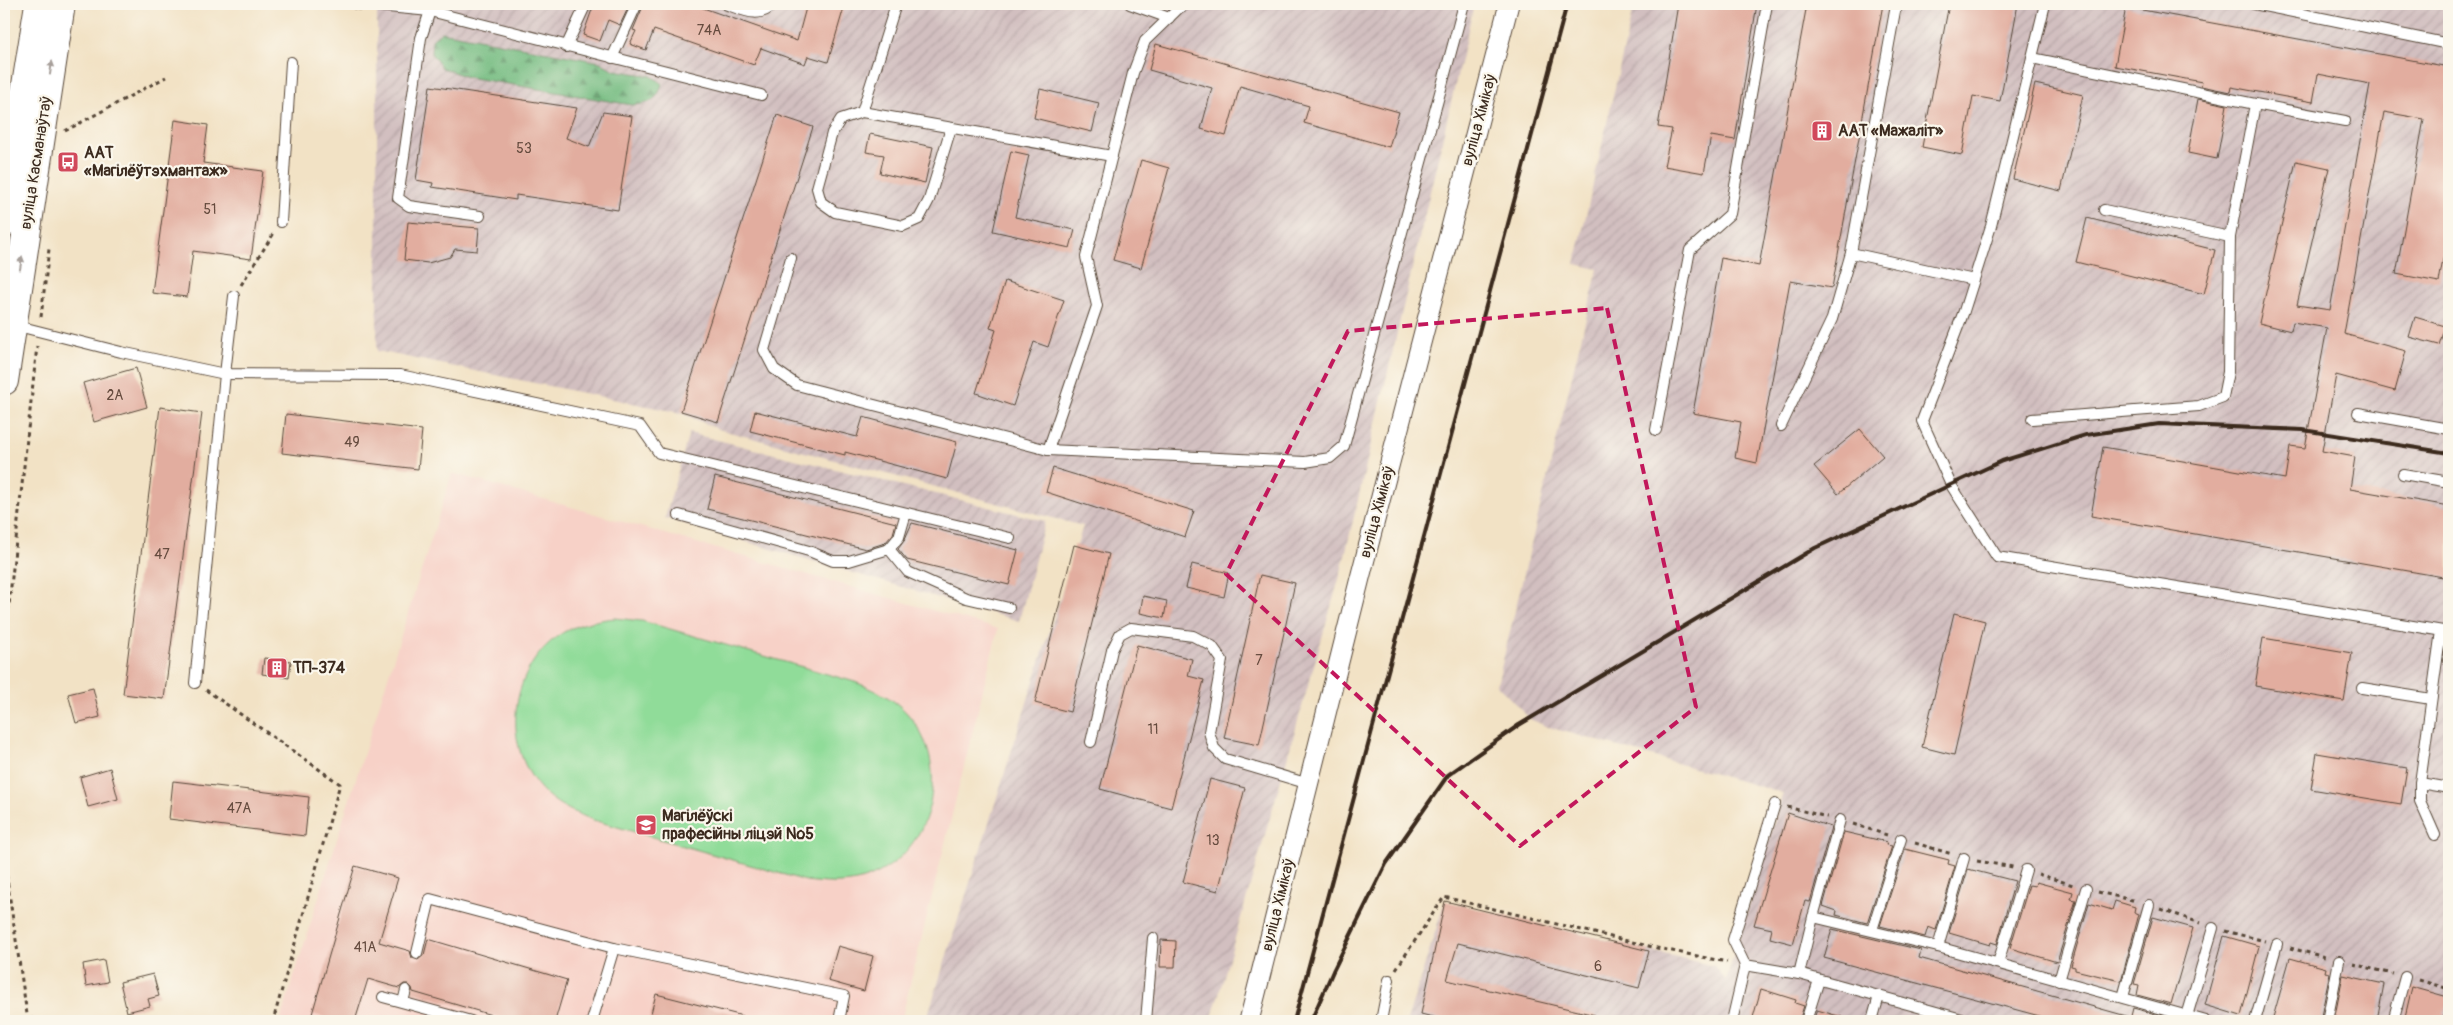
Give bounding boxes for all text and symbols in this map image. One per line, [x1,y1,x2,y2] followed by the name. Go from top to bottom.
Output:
[697,22,721,39] house number: 74А
[47,60,55,76] one-way arrow
[1457,72,1501,168] street label: вуліца Хімікаў
[16,95,56,231] street label: вуліца Касманаўтаў
[1810,119,1834,143] building icon: ААТ «Мажаліт»
[1838,121,1944,141] place label: ААТ «Мажаліт»
[516,140,532,157] house number: 53
[84,143,228,181] place label: ААТ «Магілёўтэхмантаж»
[56,150,80,174] bus stop icon: ААТ «Магілёўтэхмантаж»
[203,201,217,218] house number: 51
[17,255,25,271] one-way arrow
[107,387,123,404] house number: 2А
[344,434,360,451] house number: 49
[1355,464,1399,560] street label: вуліца Хімікаў
[154,546,170,563] house number: 47
[1255,652,1263,669] house number: 7
[265,656,289,680] building icon: ТП-374
[292,658,346,678] place label: ТП-374
[1148,721,1158,738] house number: 11
[227,800,251,817] house number: 47А
[662,806,814,844] place label: Магілёўскі прафесійны ліцэй №5
[634,813,658,837] school or university icon: Магілёўскі прафесійны ліцэй №5
[1206,832,1220,849] house number: 13
[1257,857,1299,953] street label: вуліца Хімікаў
[354,939,376,956] house number: 41А
[1594,958,1602,975] house number: 6

